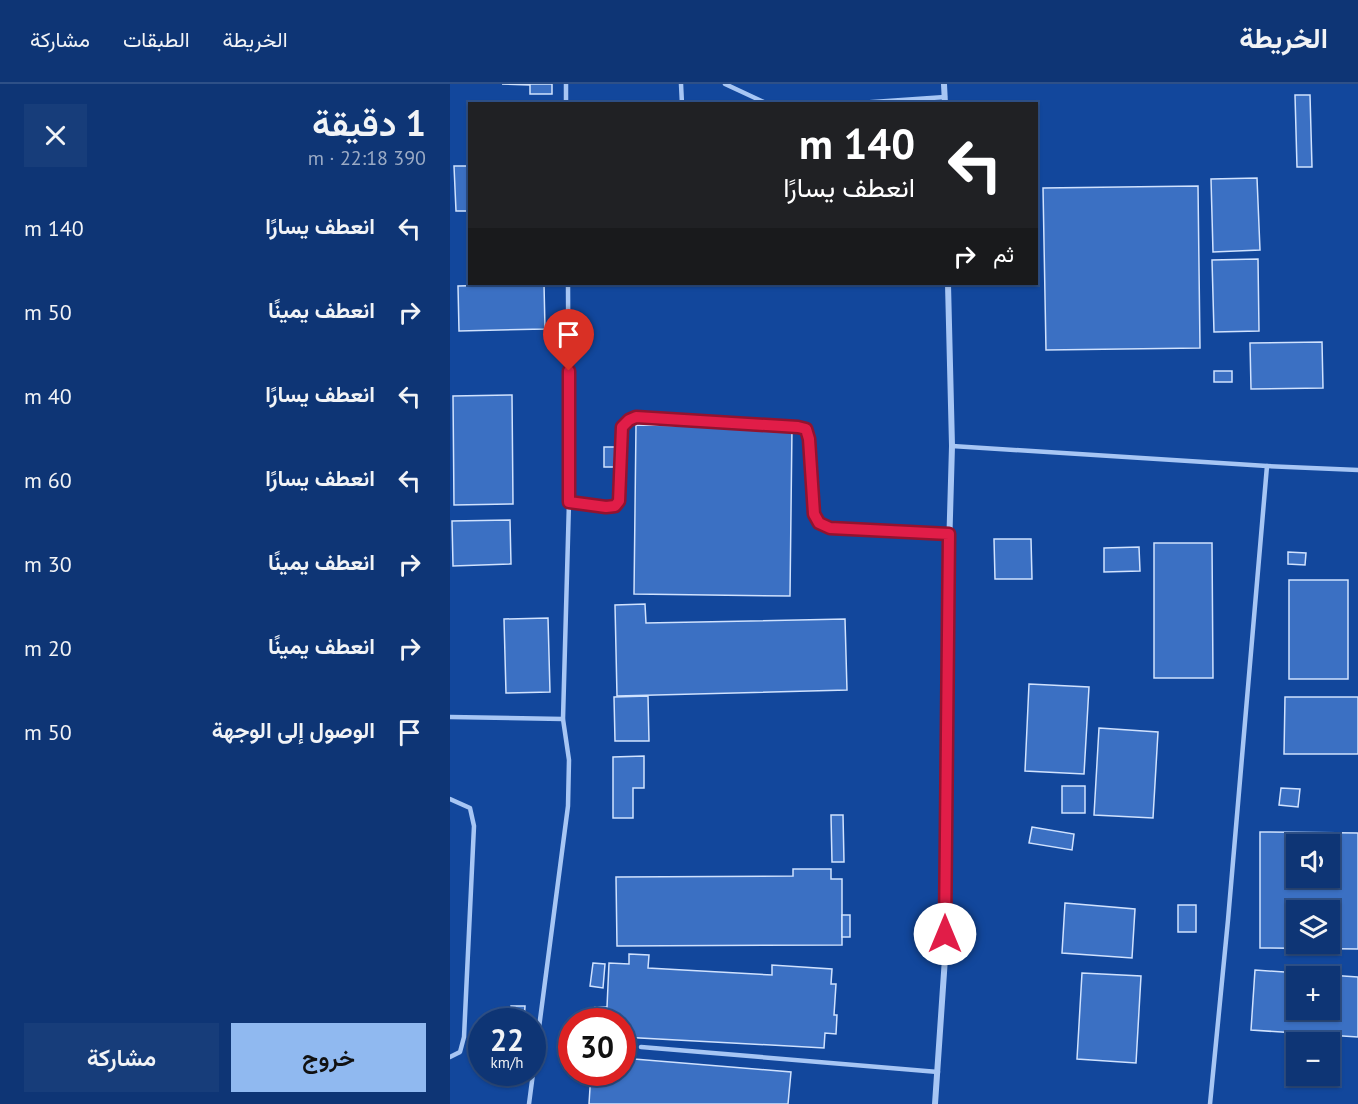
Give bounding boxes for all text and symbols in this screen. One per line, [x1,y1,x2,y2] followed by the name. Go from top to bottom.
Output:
[1239,19,1328,56] text: الخريطة
[30,26,90,53] text: مشاركة
[123,26,190,53] text: الطبقات
[223,26,288,53] text: الخريطة
[312,99,426,146] text: 1 دقيقة
[24,104,87,167] button: close
[799,116,915,171] text: 140 m
[936,126,1014,204] icon: left
[308,145,426,171] text: 390 m · 22:18
[783,170,915,204] text: انعطف يسارًا
[265,212,375,240] text: انعطف يسارًا
[393,212,426,245] icon: left
[24,214,84,242] text: 140 m
[948,240,981,273] icon: right
[993,240,1014,268] text: ثم
[268,296,375,324] text: انعطف يمينًا
[393,296,426,329] icon: right
[24,298,72,326] text: 50 m
[543,309,594,371] pin
[552,318,585,351] icon: arrive
[265,380,375,408] text: انعطف يسارًا
[393,380,426,413] icon: left
[24,382,72,410] text: 40 m
[265,464,375,492] text: انعطف يسارًا
[393,464,426,497] icon: left
[24,466,72,494] text: 60 m
[268,548,375,576] text: انعطف يمينًا
[393,548,426,581] icon: right
[24,550,72,578] text: 30 m
[268,632,375,660] text: انعطف يمينًا
[393,632,426,665] icon: right
[24,634,72,662] text: 20 m
[212,716,375,744] text: الوصول إلى الوجهة
[393,716,426,749] icon: arrive
[24,718,72,746] text: 50 m
[1286,834,1340,1086] map controls
[1286,834,1340,888] button: sound
[1286,900,1340,954] button: layers
[913,902,977,966] position arrow
[1286,966,1340,1020] button: +
[558,1008,636,1086] speed limit sign: 30
[490,1020,524,1059] text: 22
[24,1023,219,1092] button: مشاركة
[231,1023,426,1092] button: خروج
[1286,1032,1340,1086] button: −
[491,1053,523,1072] text: km/h

